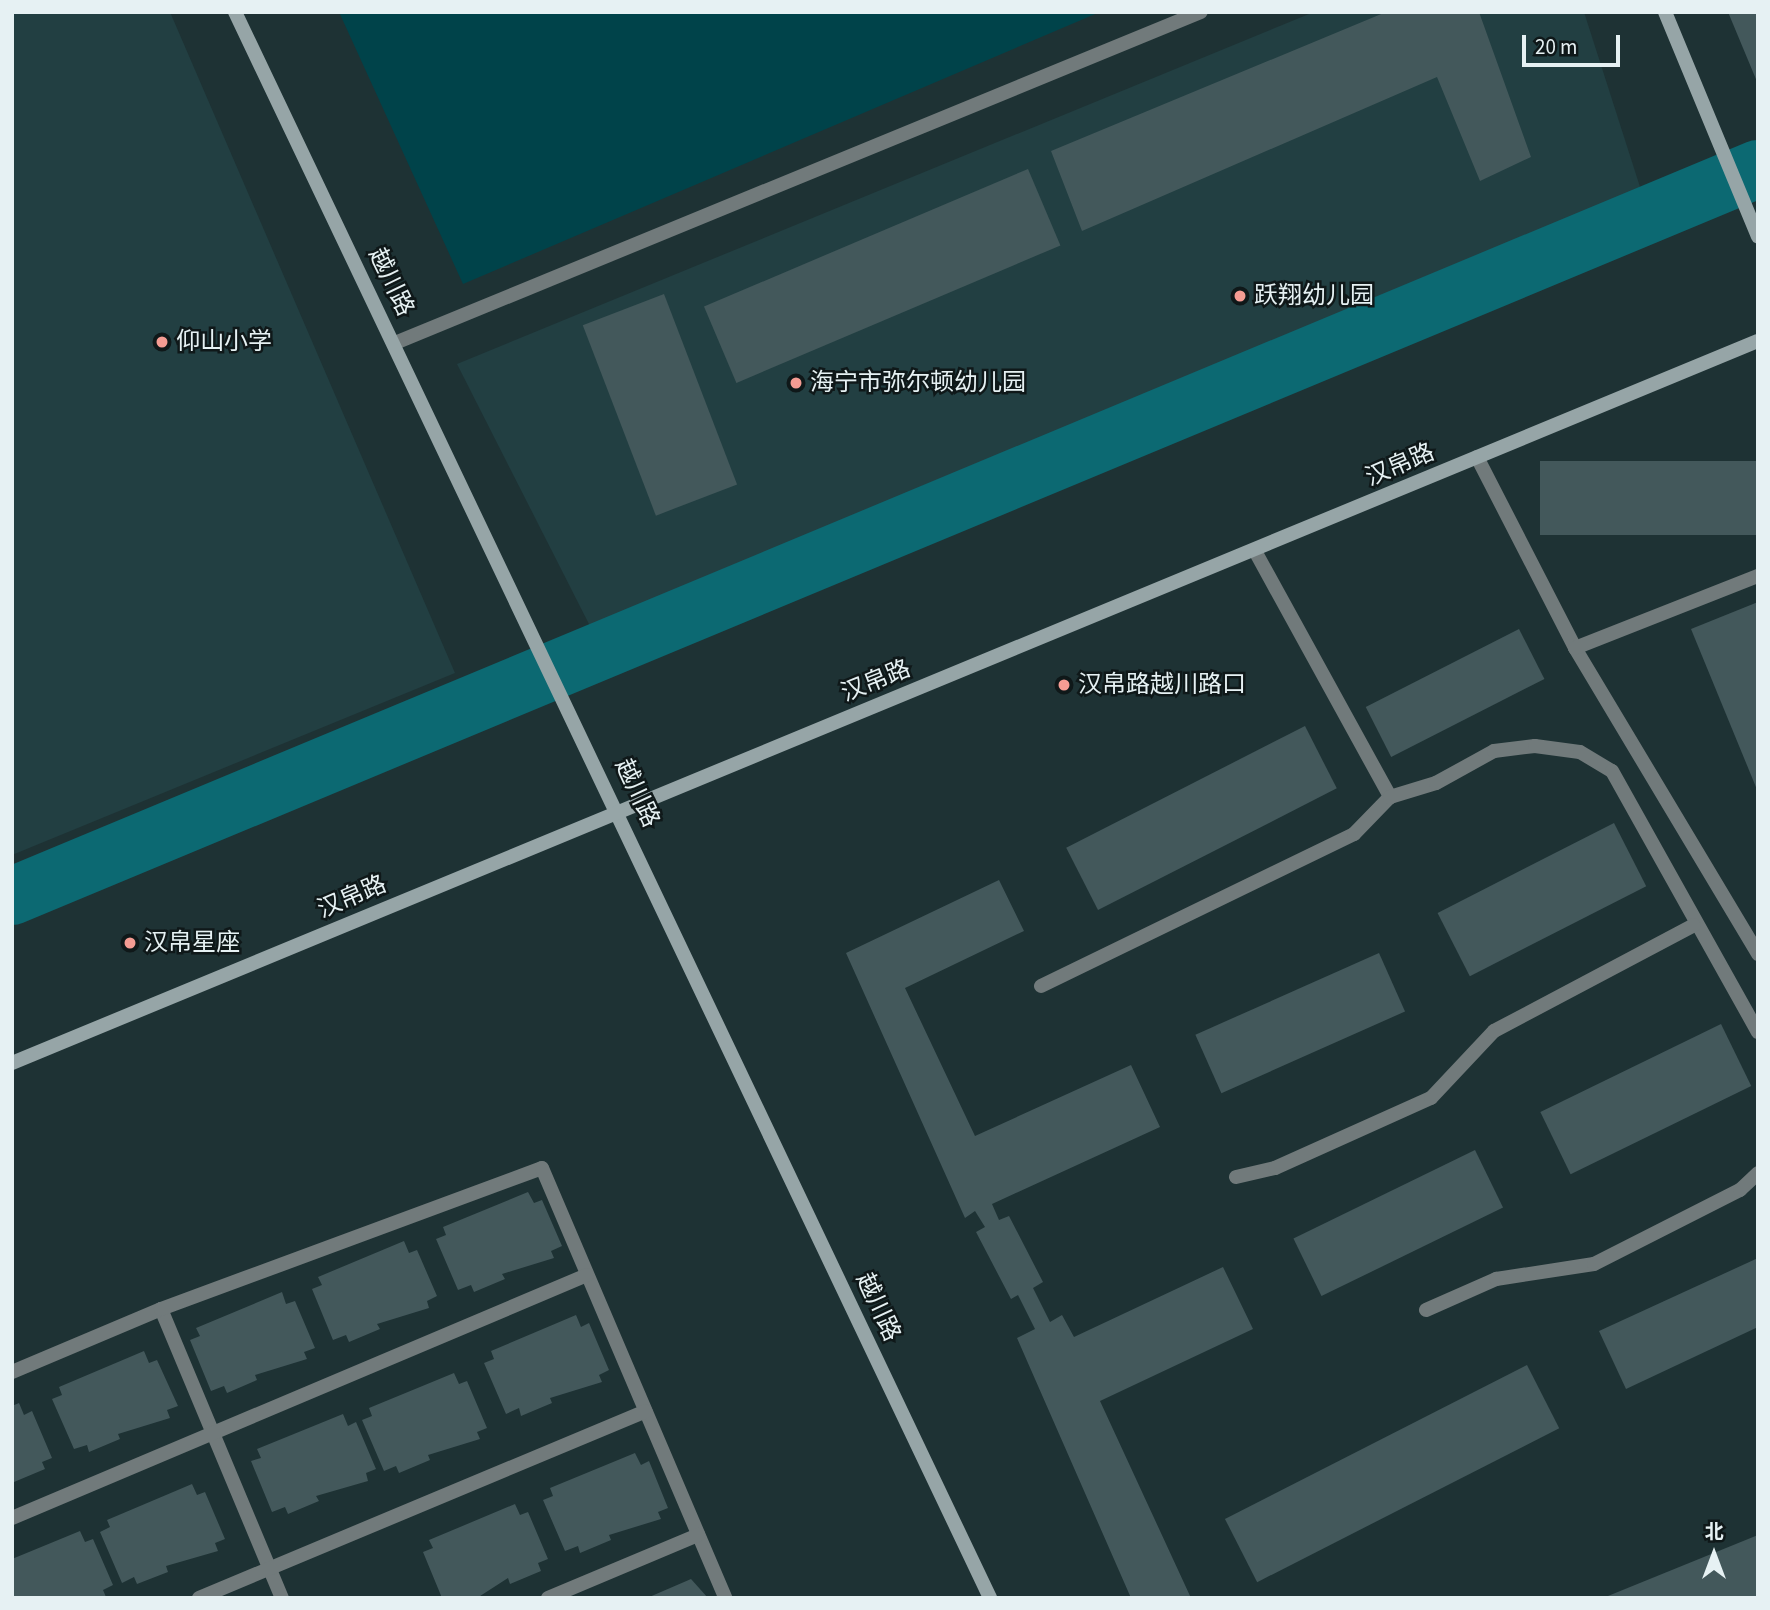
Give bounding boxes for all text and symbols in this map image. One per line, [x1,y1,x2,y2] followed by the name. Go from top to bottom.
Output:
[1525,21,1623,65] scale bar
[1535,32,1577,62] text: 20 m
[362,243,420,321] street label: 越川路
[1254,282,1374,310] place label: 跃翔幼儿园
[1232,288,1248,304] marker: 跃翔幼儿园
[176,328,272,356] place label: 仰山小学
[154,334,170,350] marker: 仰山小学
[810,369,1026,397] place label: 海宁市弥尔顿幼儿园
[788,375,804,391] marker: 海宁市弥尔顿幼儿园
[1361,438,1439,492] street label: 汉帛路
[837,654,915,708] street label: 汉帛路
[1078,671,1246,699] place label: 汉帛路越川路口
[1056,677,1072,693] marker: 汉帛路越川路口
[609,754,665,832] street label: 越川路
[313,870,391,924] street label: 汉帛路
[144,929,240,957] place label: 汉帛星座
[122,935,138,951] marker: 汉帛星座
[850,1268,906,1346] street label: 越川路
[1679,1519,1749,1589] north arrow
[1704,1519,1724,1546] text: 北

